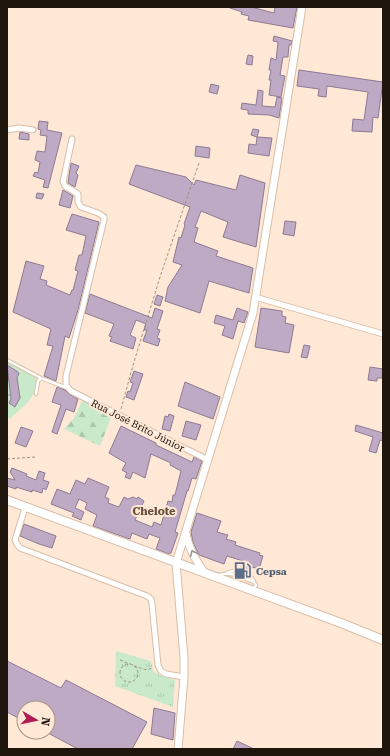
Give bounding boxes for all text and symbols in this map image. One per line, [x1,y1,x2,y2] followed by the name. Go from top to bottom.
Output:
[89,397,186,454] street label: Rua José Brito Júnior
[132,505,176,518] district label: Chelote
[190,550,198,558] one-way arrow
[233,561,253,581] fuel station icon: Cepsa
[256,566,287,577] place label: Cepsa
[16,700,56,740] north arrow
[38,716,52,727] text: N

